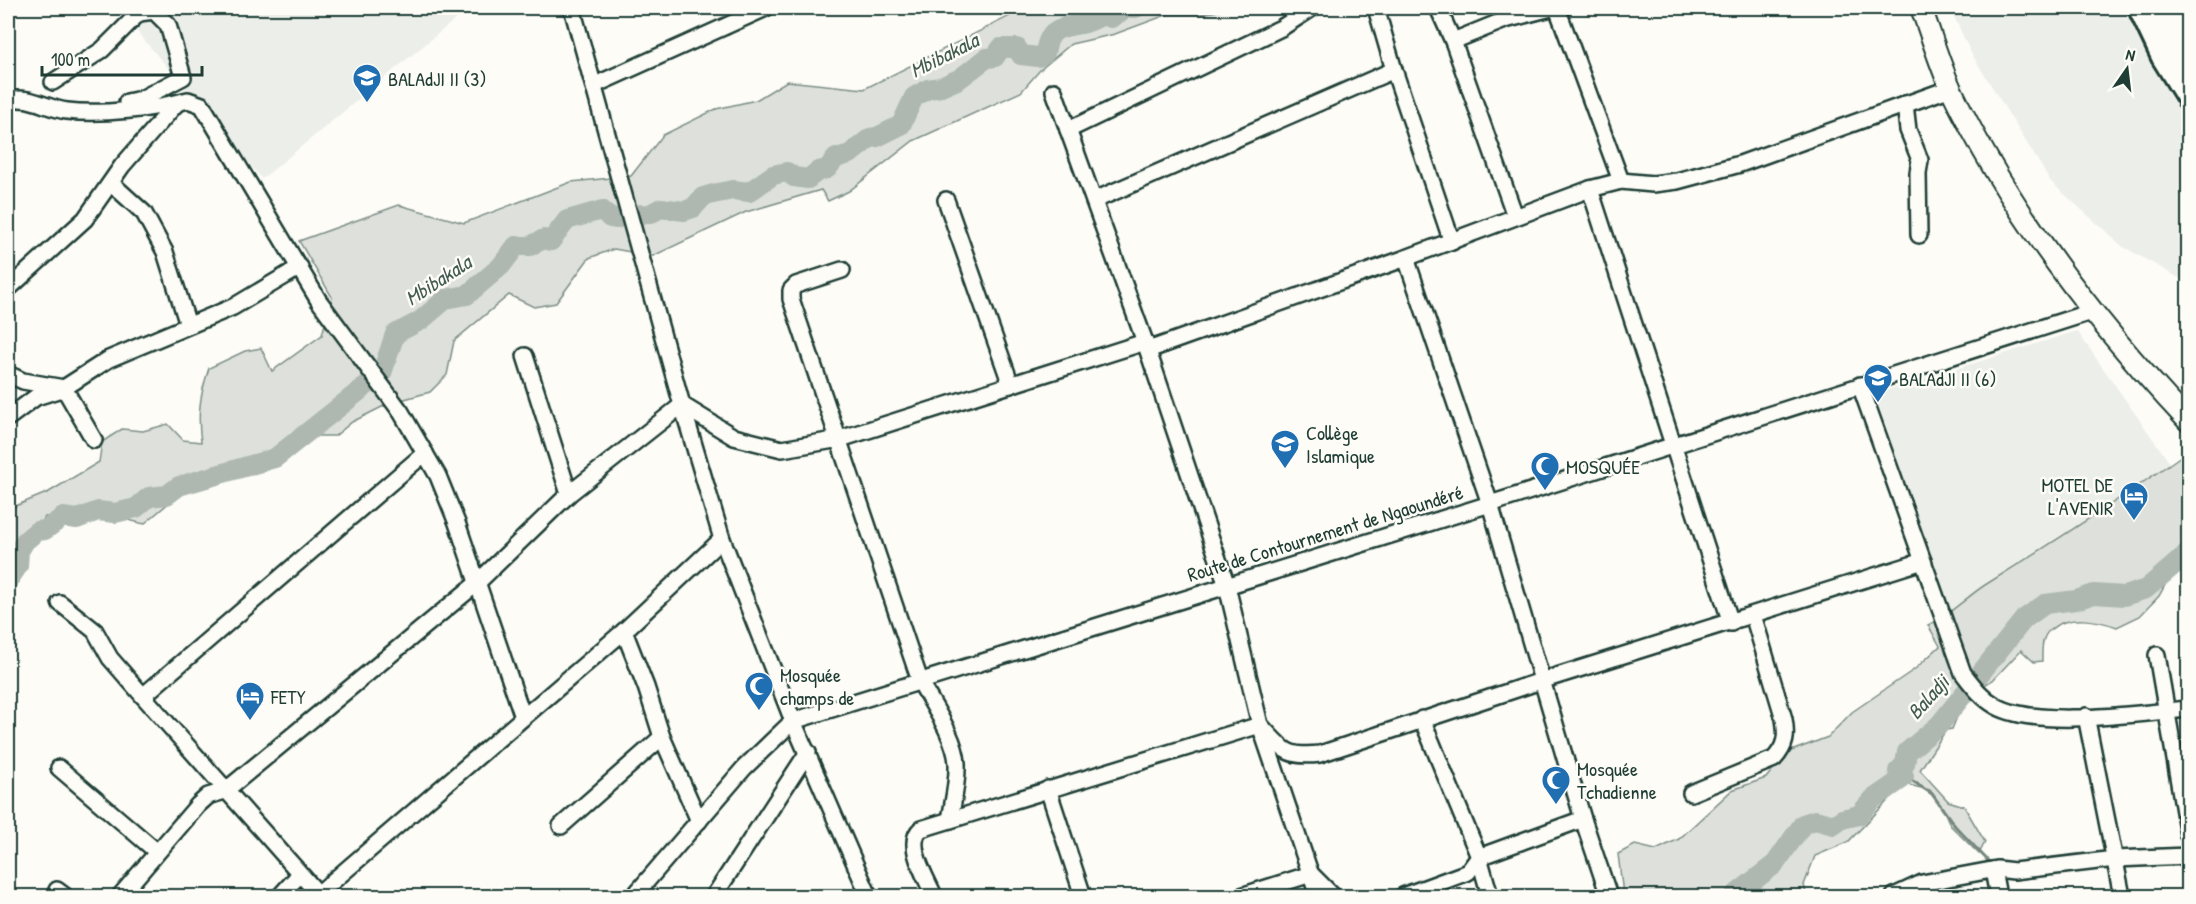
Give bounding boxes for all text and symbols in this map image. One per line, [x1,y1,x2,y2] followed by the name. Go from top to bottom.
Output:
[905,24,986,85] water label: Mbibakala
[42,39,202,77] scale bar
[2097,39,2157,99] north arrow
[2124,43,2138,66] text: N
[51,47,90,72] text: 100 m
[351,62,383,104] school or university icon: BALAdJI II (3)
[388,65,487,92] place label: BALAdJI II (3)
[399,246,479,312] water label: Mbibakala
[1862,362,1894,404] school or university icon: BALAdJI II (6)
[1899,365,1997,392] place label: BALAdJI II (6)
[1306,419,1375,469] place label: Collège Islamique
[1269,428,1301,470] school or university icon: Collège Islamique
[1529,450,1561,492] mosque icon: MOSQUÉE
[1566,453,1640,480] place label: MOSQUÉE
[2041,471,2113,521] place label: MOTEL DE L'AVENIR
[1184,478,1466,588] street label: Route de Contournement de Ngaoundéré
[2118,480,2150,522] hotel icon: MOTEL DE L'AVENIR
[780,661,854,711] place label: Mosquée champs de
[1900,667,1957,725] water label: Baladji
[743,670,775,712] mosque icon: Mosquée champs de
[234,680,266,722] hotel icon: FETY
[270,683,306,710] place label: FETY
[1577,755,1657,805] place label: Mosquée Tchadienne
[1540,764,1572,806] mosque icon: Mosquée Tchadienne

